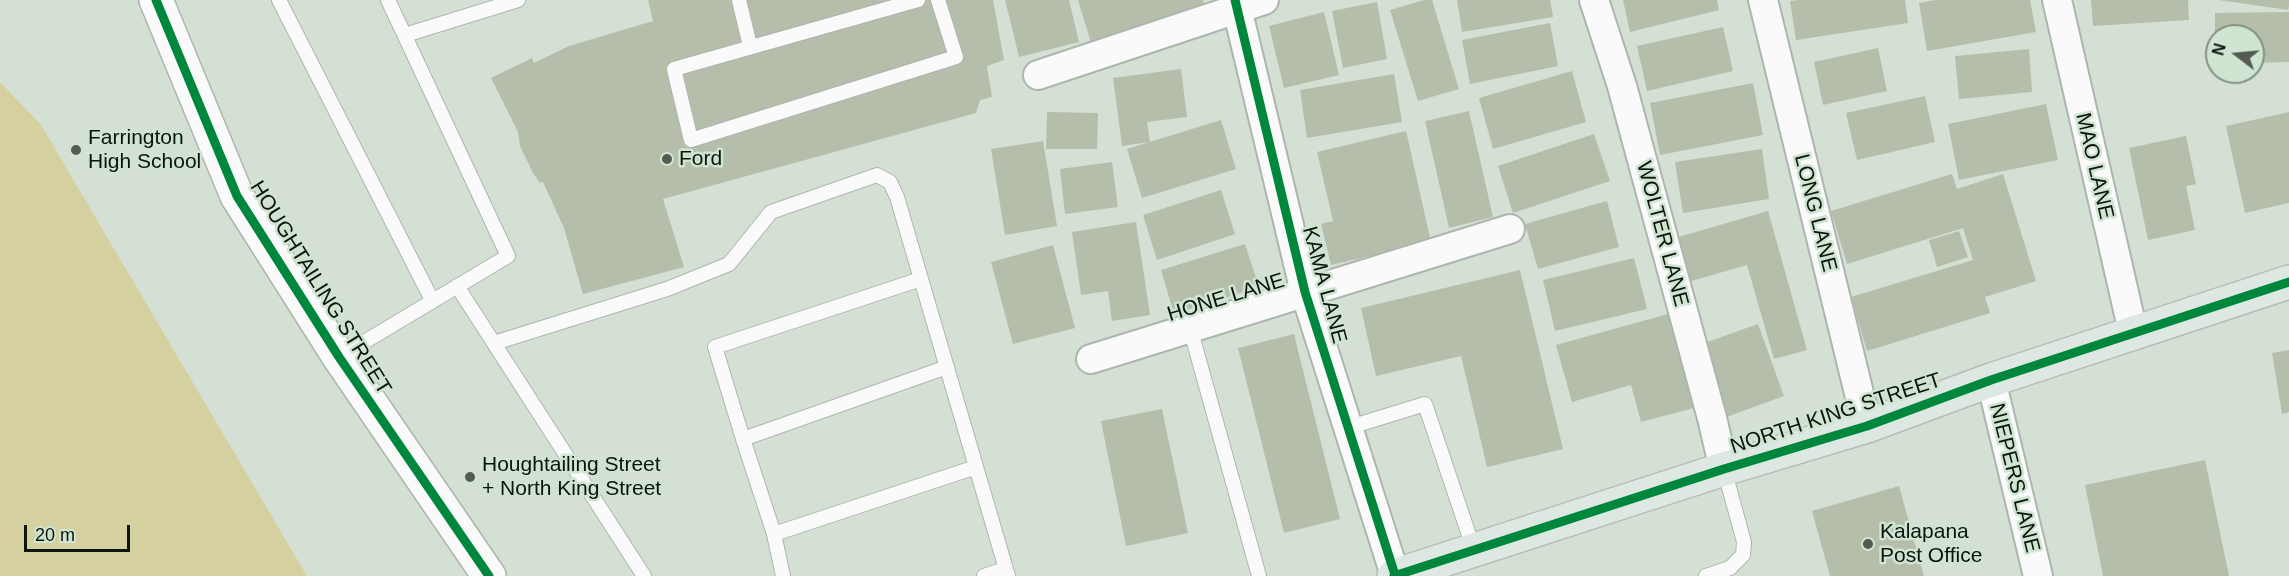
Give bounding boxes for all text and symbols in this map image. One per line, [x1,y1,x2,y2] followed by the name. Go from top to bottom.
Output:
[2205,24,2265,84] north arrow
[2209,42,2229,57] text: N
[2070,110,2118,222] street label: MAO LANE
[88,125,201,175] place label: Farrington High School
[69,143,83,157] marker: Farrington High School
[679,146,722,172] place label: Ford
[660,152,674,166] marker: Ford
[1788,152,1842,274] street label: LONG LANE
[1631,159,1693,309] street label: WOLTER LANE
[244,177,396,399] street label: HOUGHTAILING STREET
[1296,224,1352,346] street label: KAMA LANE
[1164,268,1288,328] street label: HONE LANE
[1727,368,1945,460] street label: NORTH KING STREET
[1983,401,2045,555] street label: NIEPERS LANE
[482,452,661,502] place label: Houghtailing Street + North King Street
[463,470,477,484] marker: Houghtailing Street + North King Street
[27,513,134,551] scale bar
[1880,519,1982,569] place label: Kalapana Post Office
[35,525,75,545] text: 20 m
[1861,537,1875,551] marker: Kalapana Post Office

